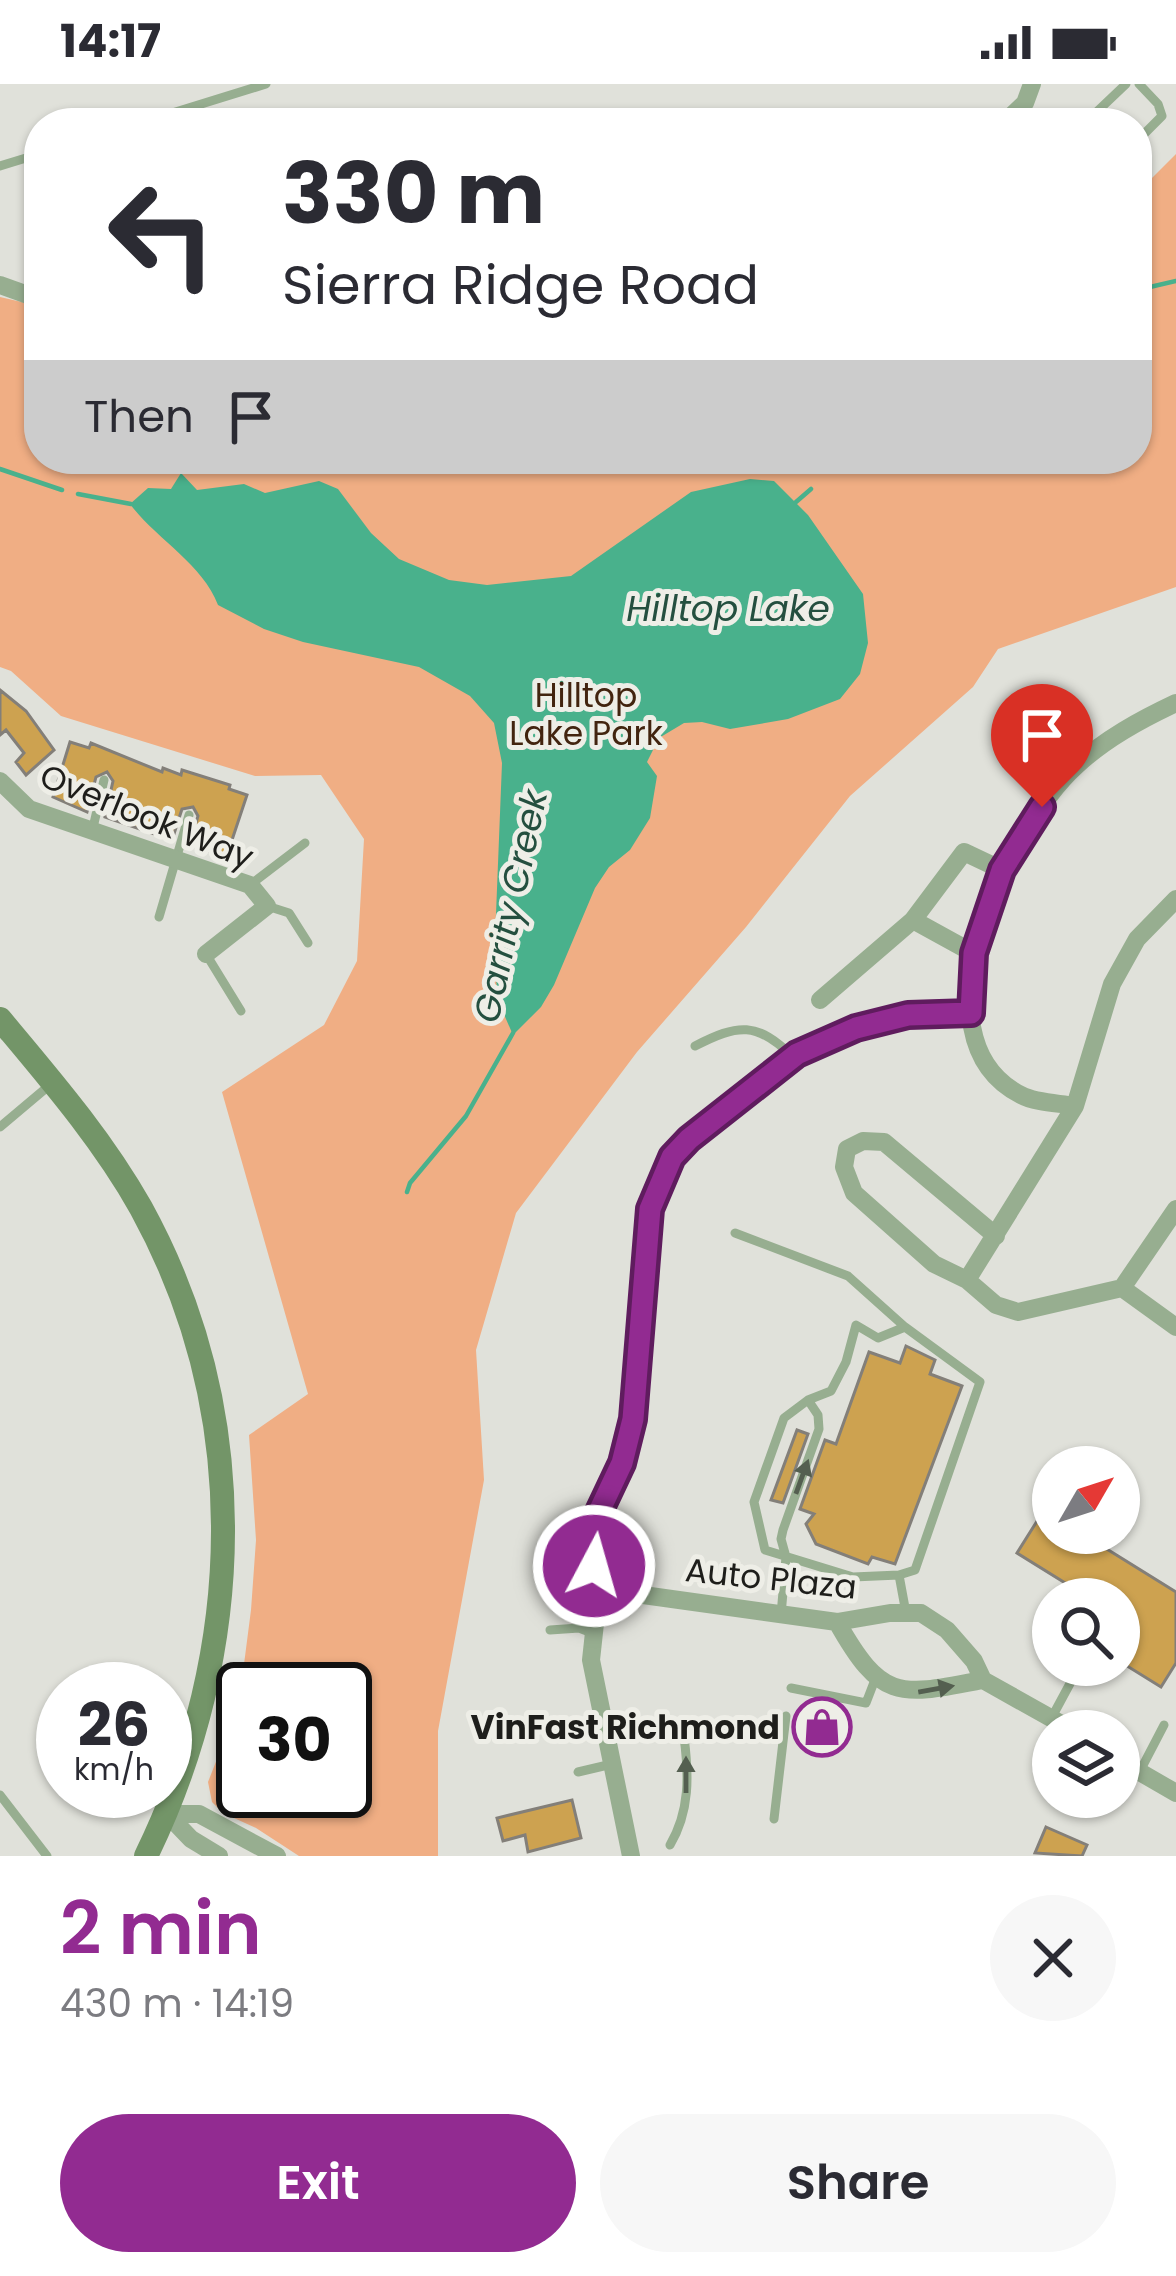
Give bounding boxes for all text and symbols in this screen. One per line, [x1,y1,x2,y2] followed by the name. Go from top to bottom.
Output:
[60,10,161,73] text: 14:17
[282,135,545,252] text: 330 m
[84,156,240,312] icon: left
[282,247,759,323] text: Sierra Ridge Road
[218,384,284,450] icon: arrive
[84,385,194,448] text: Then
[626,583,830,634] water label: Hilltop Lake
[509,672,663,757] park label: Hilltop Lake Park
[991,684,1093,807] pin
[1009,702,1075,768] icon: arrive
[33,752,261,881] street label: Overlook Way
[461,784,560,1027] water label: Garrity Creek
[1032,1446,1140,1554] north arrow
[1032,1446,1140,1818] map controls
[793,1459,812,1495] one-way arrow
[531,1503,657,1629] position arrow
[683,1546,859,1611] street label: Auto Plaza
[1032,1578,1140,1686] button: search
[216,1662,372,1818] speed limit sign: 30
[917,1680,955,1698] one-way arrow
[78,1683,150,1767] text: 26
[791,1696,853,1758] shop icon: VinFast Richmond
[471,1704,780,1751] place label: VinFast Richmond
[1032,1710,1140,1818] button: layers
[74,1748,154,1791] text: km/h
[676,1755,696,1793] one-way arrow
[60,1878,262,1979] text: 2 min
[990,1895,1116,2021] button: close
[60,1976,294,2031] text: 430 m · 14:19
[60,2114,576,2252] button: Exit
[600,2114,1116,2252] button: Share

